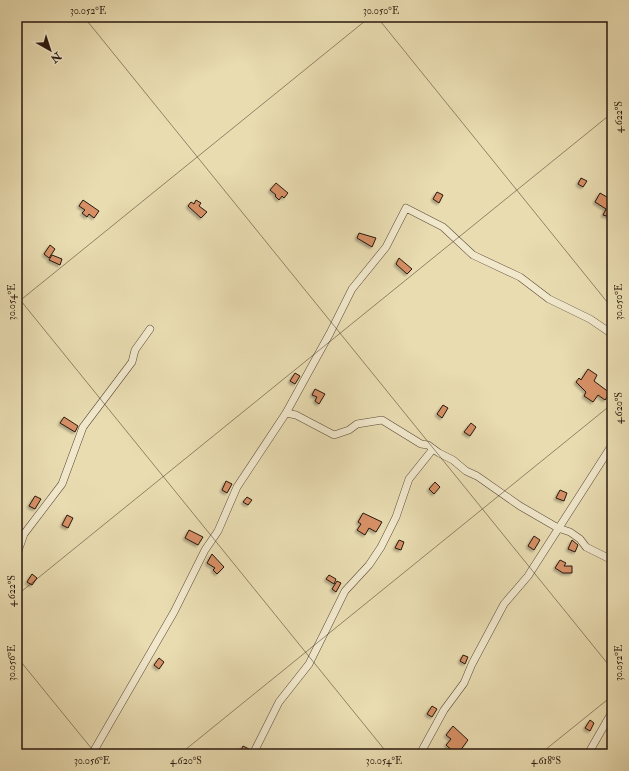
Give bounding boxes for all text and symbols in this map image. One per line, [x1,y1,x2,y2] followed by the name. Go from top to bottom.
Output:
[70,5,106,17] text: 30.052°E
[363,5,399,17] text: 30.050°E
[30,30,70,70] north arrow
[47,49,65,66] text: N
[613,101,625,133] text: 4.622°S
[6,284,18,320] text: 30.054°E
[613,284,625,320] text: 30.050°E
[613,392,625,424] text: 4.620°S
[6,575,18,607] text: 4.622°S
[6,645,18,681] text: 30.056°E
[613,645,625,681] text: 30.052°E
[74,755,110,767] text: 30.056°E
[170,755,202,767] text: 4.620°S
[366,755,402,767] text: 30.054°E
[531,755,561,767] text: 4.618°S

